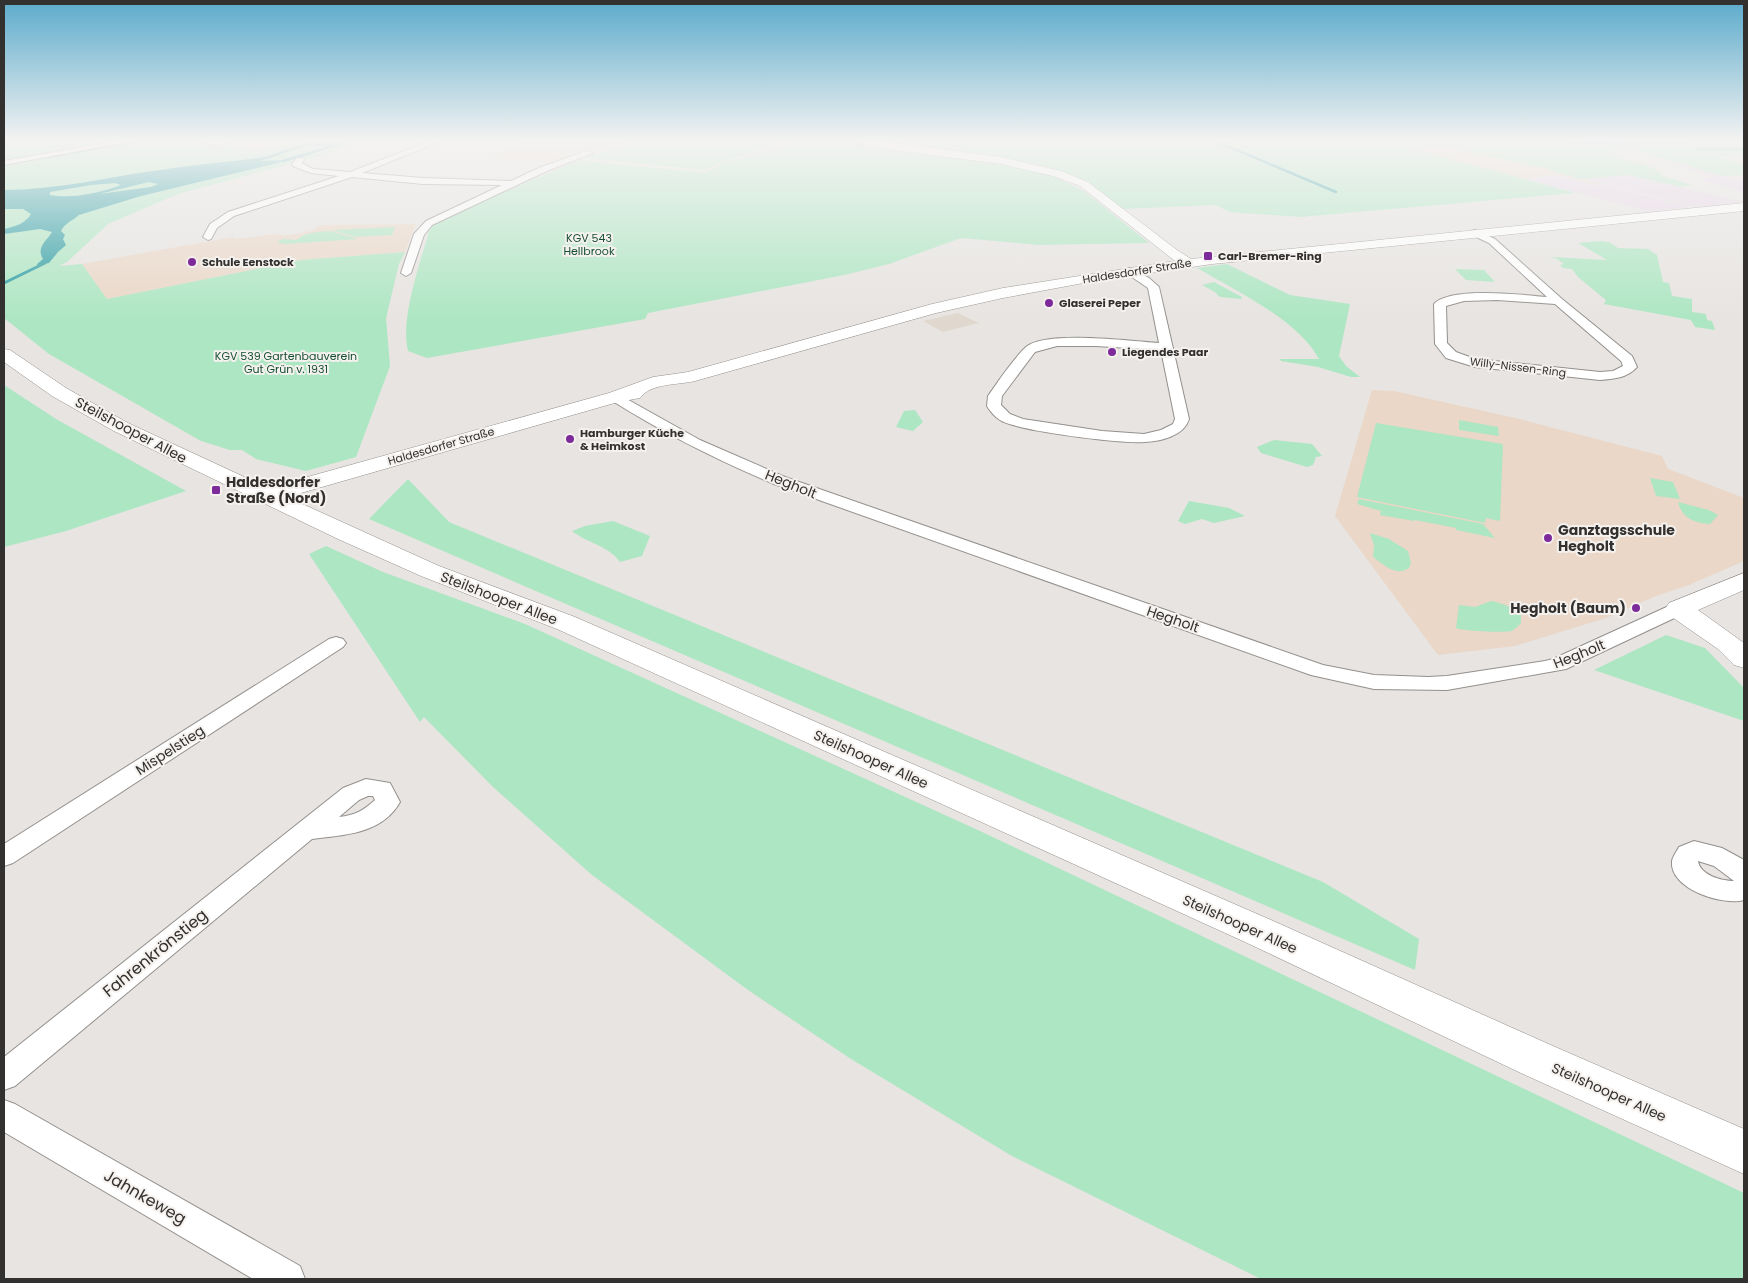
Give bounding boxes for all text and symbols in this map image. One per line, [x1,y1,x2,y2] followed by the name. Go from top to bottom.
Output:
[563,230,615,259] park label: KGV 543 Hellbrook
[1218,248,1322,264] place label: Carl-Bremer-Ring
[1202,250,1214,262] marker: Carl-Bremer-Ring
[202,254,294,270] place label: Schule Eenstock
[1081,254,1193,288] street label: Haldesdorfer Straße
[186,256,198,268] marker: Schule Eenstock
[1059,295,1141,311] place label: Glaserei Peper
[1043,297,1055,309] marker: Glaserei Peper
[1122,344,1208,360] place label: Liegendes Paar
[1106,346,1118,358] marker: Liegendes Paar
[215,348,357,377] park label: KGV 539 Gartenbauverein Gut Grün v. 1931
[1469,353,1567,381] street label: Willy-Nissen-Ring
[72,392,191,468] street label: Steilshooper Allee
[386,423,496,469] street label: Haldesdorfer Straße
[580,425,684,454] place label: Hamburger Küche & Heimkost
[564,433,576,445] marker: Hamburger Küche & Heimkost
[762,465,820,503] street label: Hegholt
[226,472,326,508] place label: Haldesdorfer Straße (Nord)
[210,484,222,496] marker: Haldesdorfer Straße (Nord)
[1558,520,1675,556] place label: Ganztagsschule Hegholt
[1542,532,1554,544] marker: Ganztagsschule Hegholt
[438,566,561,630] street label: Steilshooper Allee
[1510,598,1626,618] place label: Hegholt (Baum)
[1144,601,1202,637] street label: Hegholt
[1630,602,1642,614] marker: Hegholt (Baum)
[1550,635,1608,673] street label: Hegholt
[132,720,208,780] street label: Mispelstieg
[810,725,932,793] street label: Steilshooper Allee
[1179,890,1301,958] street label: Steilshooper Allee
[98,904,212,1002] street label: Fahrenkrönstieg
[1548,1058,1670,1126] street label: Steilshooper Allee
[100,1164,190,1230] street label: Jahnkeweg

